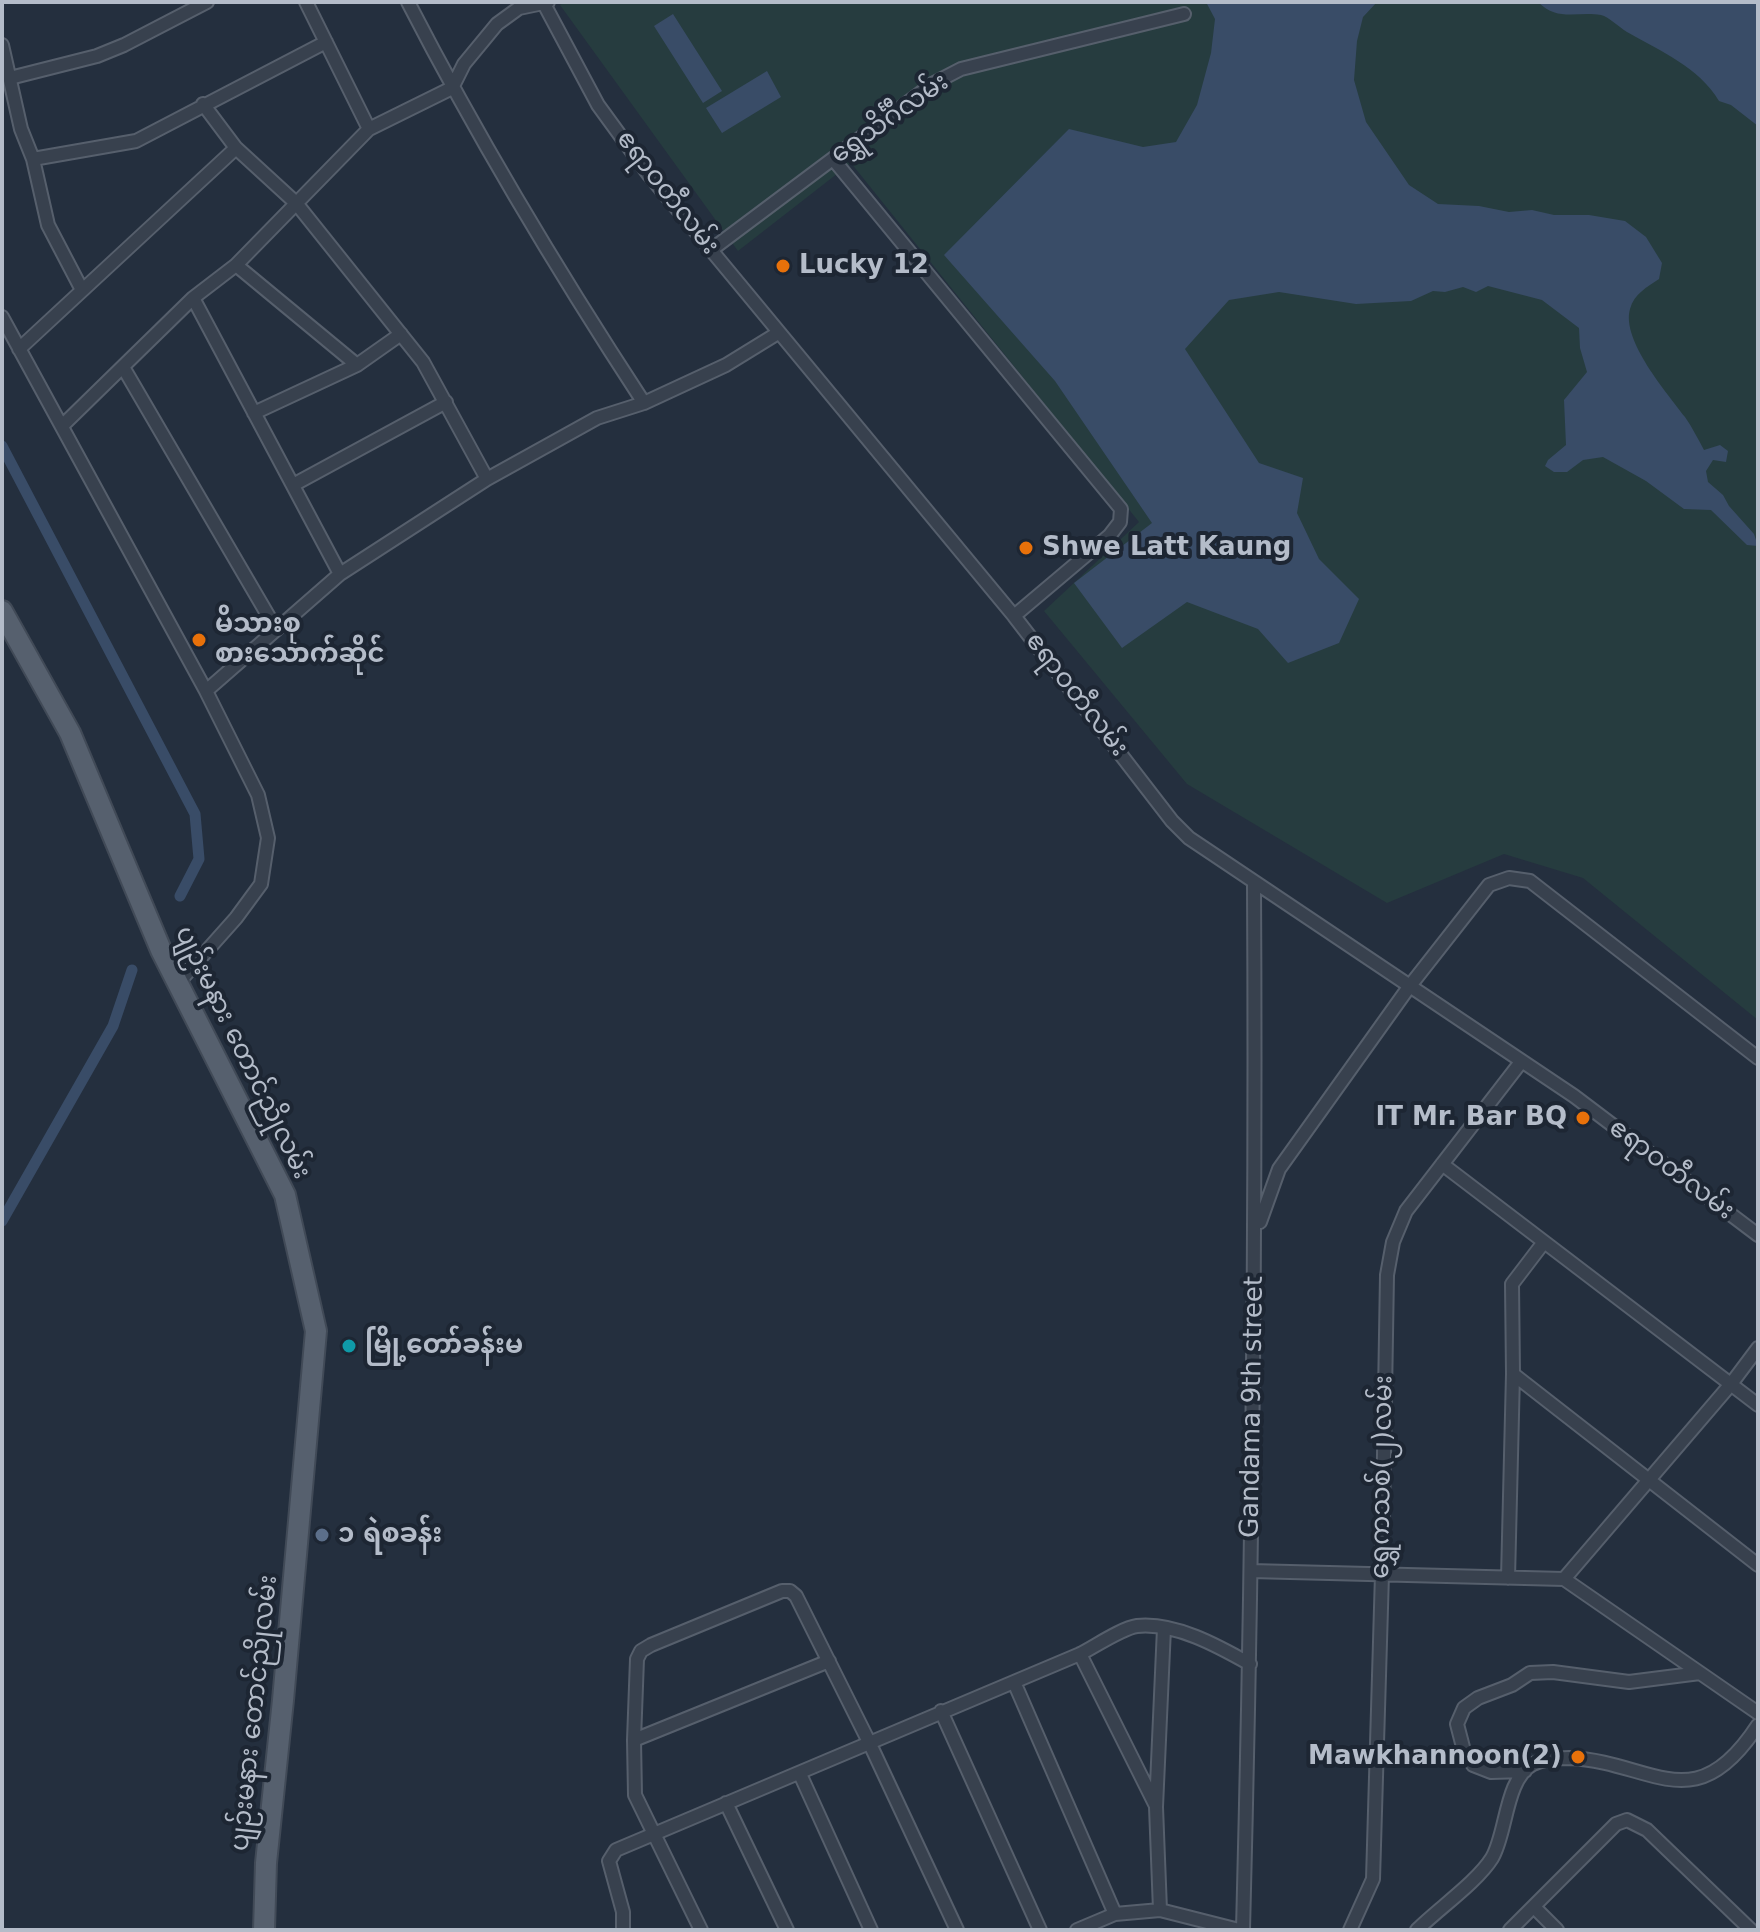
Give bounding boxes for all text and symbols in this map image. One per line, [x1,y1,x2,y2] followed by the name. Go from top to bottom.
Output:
[825,67,955,171] street label: ရွှေသိင်္ဂီလမ်း
[609,125,725,261] street label: ဧရာဝတီလမ်း
[799,250,929,282] place label: Lucky 12
[774,257,792,275] marker: Lucky 12
[1042,532,1291,564] place label: Shwe Latt Kaung
[1017,539,1035,557] marker: Shwe Latt Kaung
[215,609,385,670] place label: မိသားစု စားသောက်ဆိုင်
[1018,627,1134,763] street label: ဧရာဝတီလမ်း
[190,631,208,649] marker: မိသားစု စားသောက်ဆိုင်
[167,921,317,1185] street label: ပျဉ်းမနား တောင်ညိုလမ်း
[1375,1102,1567,1134] place label: IT Mr. Bar BQ
[1574,1109,1592,1127] marker: IT Mr. Bar BQ
[1602,1113,1740,1227] street label: ဧရာဝတီလမ်း
[1235,1276,1271,1538] street label: Gandama 9th street
[365,1330,523,1362] place label: မြို့တော်ခန်းမ
[340,1337,358,1355] marker: မြို့တော်ခန်းမ
[1366,1375,1400,1579] street label: ရွှေကသစ်(၂)လမ်း
[338,1519,442,1551] place label: ၁ ရဲစခန်း
[313,1526,331,1544] marker: ၁ ရဲစခန်း
[225,1573,285,1853] street label: ပျဉ်းမနား တောင်ညိုလမ်း
[1308,1741,1562,1773] place label: Mawkhannoon(2)
[1569,1748,1587,1766] marker: Mawkhannoon(2)

